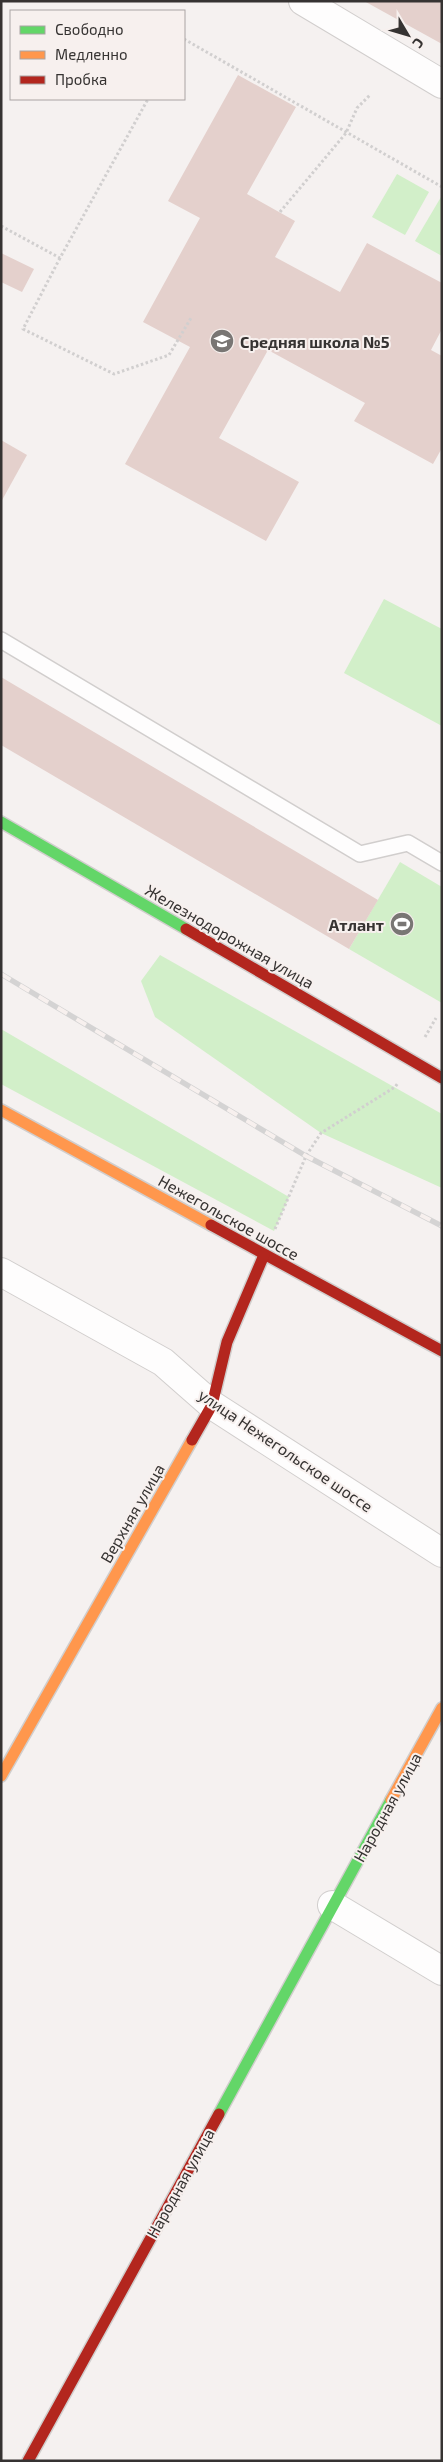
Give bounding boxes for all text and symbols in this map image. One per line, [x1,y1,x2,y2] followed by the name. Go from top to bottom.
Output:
[10,10,185,100] legend
[383,10,433,60] north arrow
[55,20,124,38] text: Свободно
[409,35,428,52] text: С
[55,45,128,63] text: Медленно
[55,70,107,88] text: Пробка
[209,328,235,354] school or university icon: Средняя школа №5
[240,332,390,351] place label: Средняя школа №5
[142,880,318,993] street label: Железнодорожная улица
[389,911,415,937] sports icon: Атлант
[329,915,384,934] place label: Атлант
[155,1170,303,1264] street label: Нежегольское шоссе
[195,1385,377,1516] street label: улица Нежегольское шоссе
[96,1460,169,1566] street label: Верхняя улица
[349,1749,426,1866] street label: Народная улица
[142,2125,219,2242] street label: Народная улица

